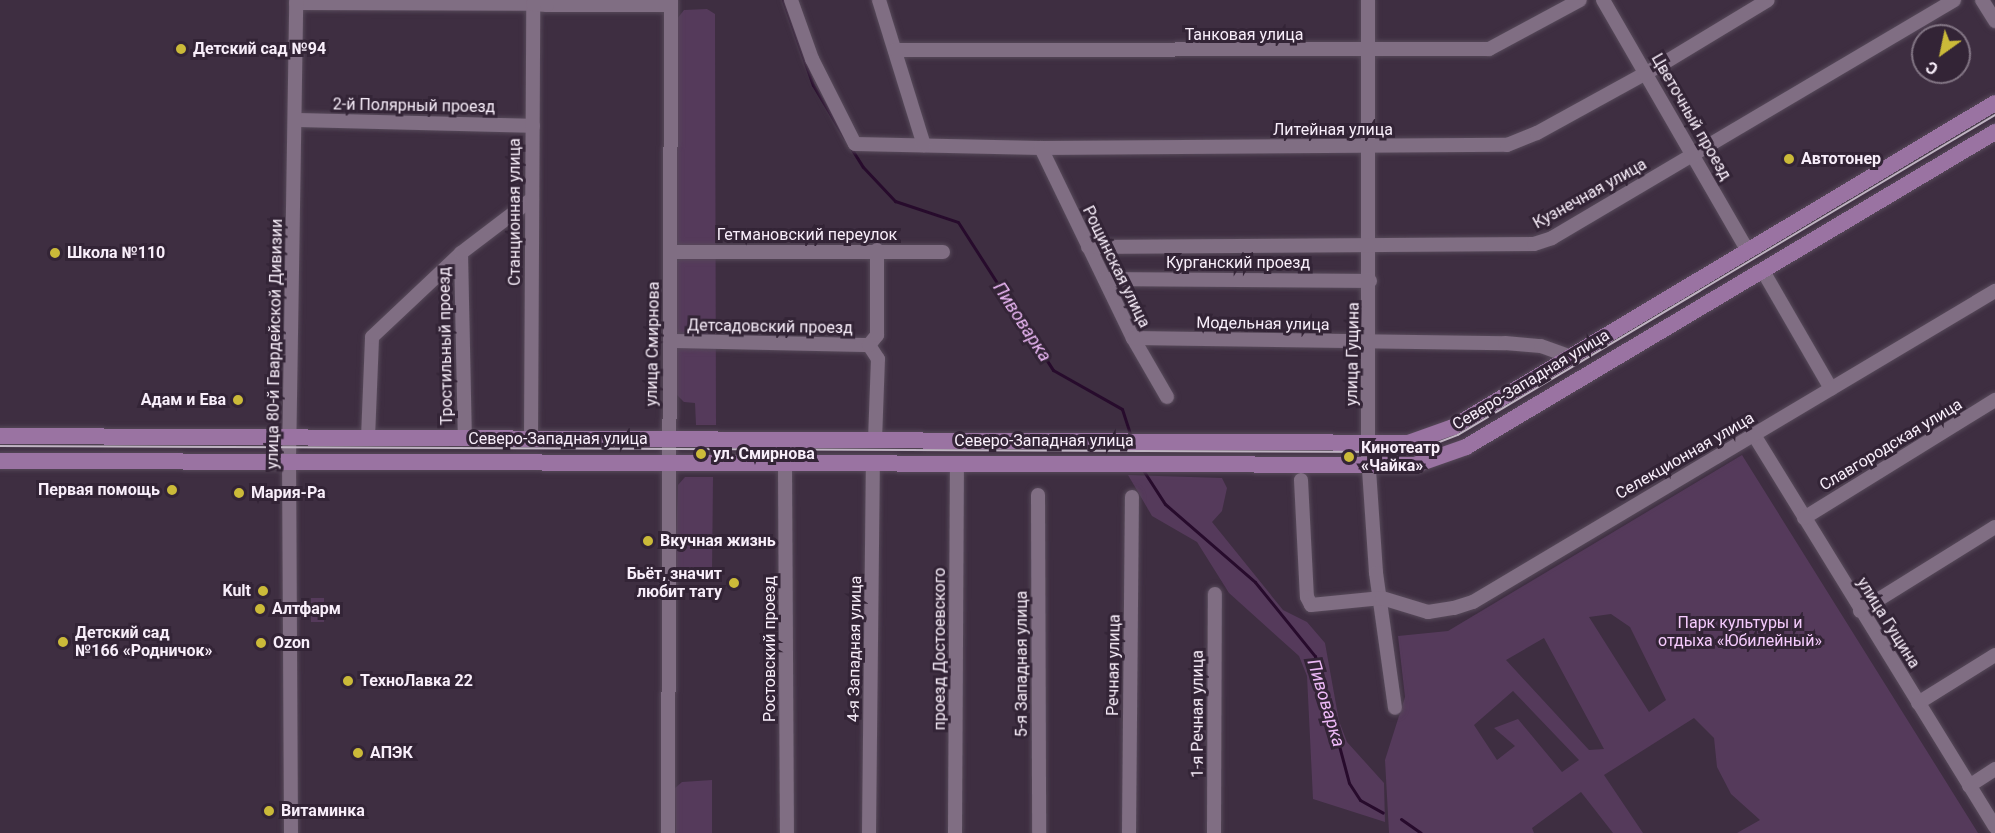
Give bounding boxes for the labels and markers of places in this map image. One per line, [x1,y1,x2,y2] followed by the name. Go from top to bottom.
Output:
[193,39,326,59] place label: Детский сад №94
[174,42,188,56] marker: Детский сад №94
[1801,149,1881,169] place label: Автотонер
[1782,152,1796,166] marker: Автотонер
[67,243,165,263] place label: Школа №110
[48,246,62,260] marker: Школа №110
[141,390,226,410] place label: Адам и Ева
[231,393,245,407] marker: Адам и Ева
[1361,438,1440,476] place label: Кинотеатр «Чайка»
[713,444,815,464] place label: ул. Смирнова
[694,447,708,461] marker: ул. Смирнова
[1342,450,1356,464] marker: Кинотеатр «Чайка»
[38,480,160,500] place label: Первая помощь
[165,483,179,497] marker: Первая помощь
[251,483,326,503] place label: Мария-Ра
[232,486,246,500] marker: Мария-Ра
[660,531,776,551] place label: Вкучная жизнь
[641,534,655,548] marker: Вкучная жизнь
[627,564,722,602] place label: Бьёт, значит любит тату
[727,576,741,590] marker: Бьёт, значит любит тату
[222,581,251,601] place label: Kult
[256,584,270,598] marker: Kult
[272,599,341,619] place label: Алтфарм
[253,602,267,616] marker: Алтфарм
[75,623,212,661] place label: Детский сад №166 «Родничок»
[273,633,310,653] place label: Ozon
[56,635,70,649] marker: Детский сад №166 «Родничок»
[254,636,268,650] marker: Ozon
[360,671,473,691] place label: ТехноЛавка 22
[341,674,355,688] marker: ТехноЛавка 22
[370,743,413,763] place label: АПЭК
[351,746,365,760] marker: АПЭК
[281,801,365,821] place label: Витаминка
[262,804,276,818] marker: Витаминка

